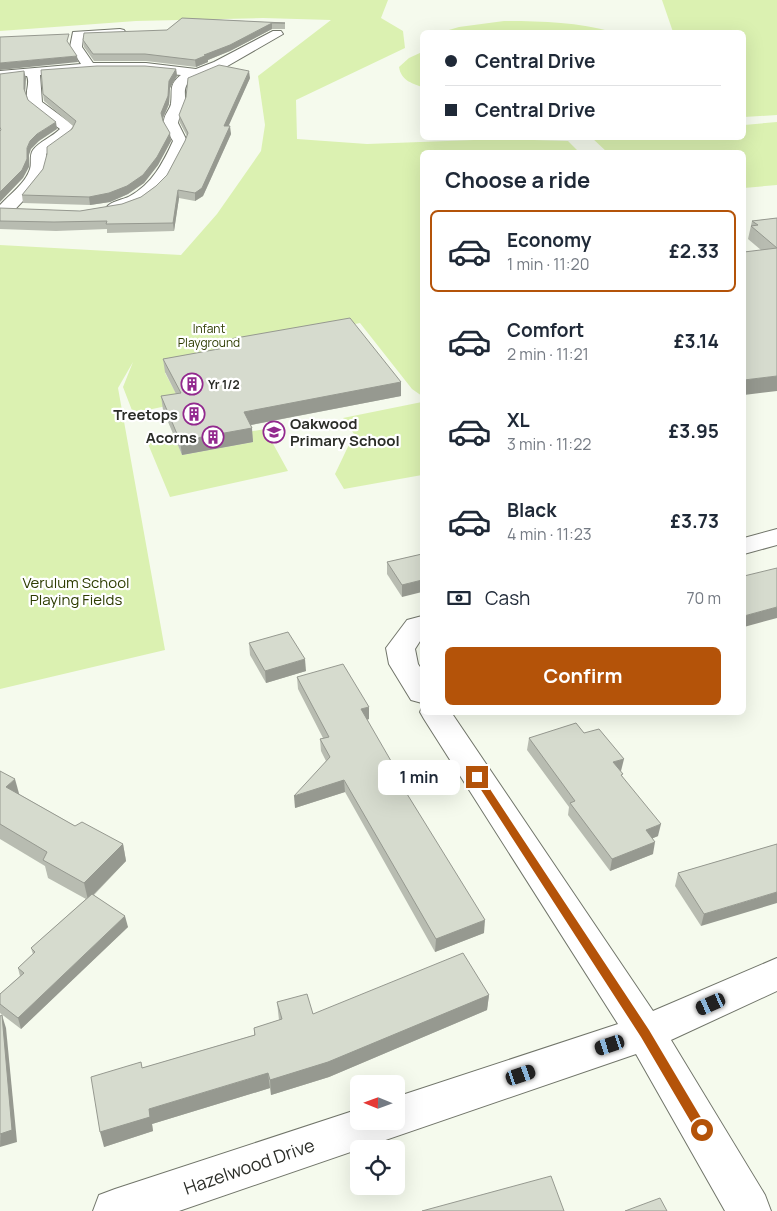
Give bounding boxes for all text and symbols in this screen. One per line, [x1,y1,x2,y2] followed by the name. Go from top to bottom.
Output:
[475,48,596,74] text: Central Drive
[475,97,596,123] text: Central Drive
[445,165,590,195] text: Choose a ride
[507,227,591,253] text: Economy
[447,229,492,274] icon: car
[669,238,719,264] text: £2.33
[507,253,589,275] text: 1 min · 11:20
[507,317,584,343] text: Comfort
[447,319,492,364] icon: car
[178,320,240,351] park label: Infant Playground
[674,328,719,354] text: £3.14
[507,343,589,365] text: 2 min · 11:21
[180,372,204,396] building icon: Yr 1/2
[208,376,240,393] place label: Yr 1/2
[182,402,206,426] building icon: Treetops
[113,404,178,425] place label: Treetops
[507,407,530,433] text: XL
[447,409,492,454] icon: car
[290,413,400,451] place label: Oakwood Primary School
[668,418,719,444] text: £3.95
[262,420,286,444] school or university icon: Oakwood Primary School
[201,425,225,449] building icon: Acorns
[146,427,197,448] place label: Acorns
[507,433,591,455] text: 3 min · 11:22
[507,497,556,523] text: Black
[447,499,492,544] icon: car
[670,508,719,534] text: £3.73
[507,523,592,545] text: 4 min · 11:23
[22,572,130,610] park label: Verulum School Playing Fields
[445,584,473,612] icon: cash
[485,585,530,611] text: Cash
[686,587,721,609] text: 70 m
[445,647,721,705] button: Confirm
[377,760,460,794] callout: 1 min
[399,766,439,788] text: 1 min
[466,766,488,788] route end
[694,991,727,1017] car
[593,1033,626,1057] car
[504,1063,537,1087] car
[350,1075,405,1130] north arrow
[350,1075,405,1195] map controls
[691,1119,713,1141] route start
[180,1132,318,1200] street label: Hazelwood Drive
[350,1140,405,1195] button: locate

